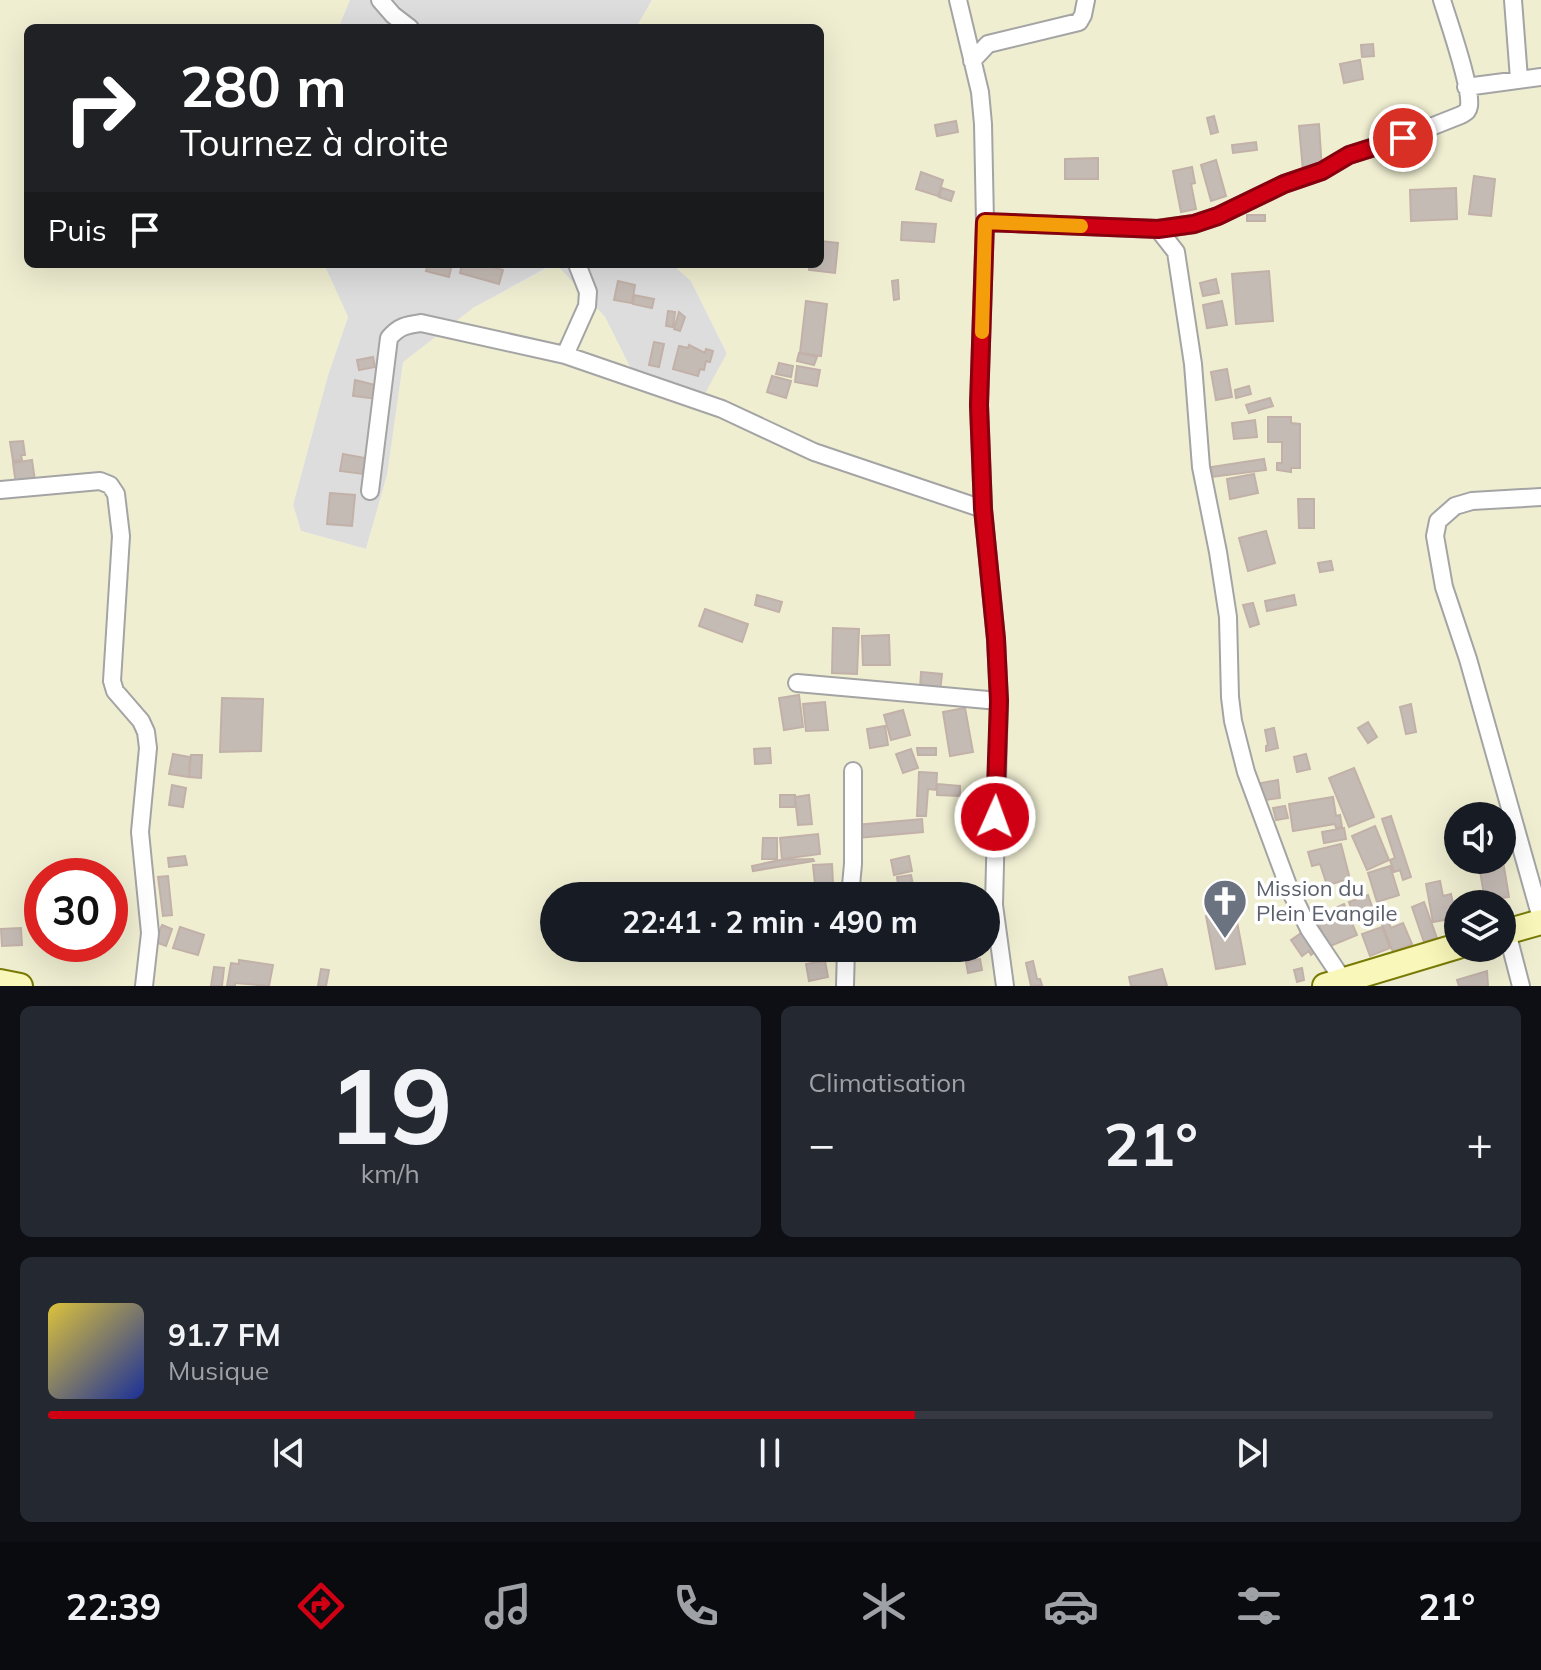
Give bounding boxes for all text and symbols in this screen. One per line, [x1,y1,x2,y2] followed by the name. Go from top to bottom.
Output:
[180,51,347,121] text: 280 m
[48,56,152,160] icon: right
[1369,104,1437,172] pin
[1381,116,1425,160] icon: arrive
[180,120,449,165] text: Tournez à droite
[123,208,167,252] icon: arrive
[48,211,107,249] text: Puis
[953,775,1037,859] position arrow
[1444,802,1516,962] map controls
[1444,802,1516,874] button: sound
[24,858,128,962] speed limit sign: 30
[1256,874,1397,927] place label: Mission du Plein Evangile
[1201,877,1249,940] church icon: Mission du Plein Evangile
[1444,890,1516,962] button: layers
[622,903,918,941] text: 22:41 · 2 min · 490 m
[328,1039,453,1170] text: 19
[809,1066,966,1099] text: Climatisation
[1103,1106,1198,1181] text: 21°
[809,1116,835,1171] text: −
[1467,1116,1493,1171] text: +
[361,1157,420,1190] text: km/h
[168,1316,281,1354] text: 91.7 FM
[168,1354,269,1387] text: Musique
[267,1431,311,1475] icon: previous
[748,1431,792,1475] icon: pause
[1230,1431,1274,1475] icon: next
[293,1578,349,1634] icon: directions
[480,1578,536,1634] icon: music
[668,1578,724,1634] icon: phone
[856,1578,912,1634] icon: climate
[1043,1578,1099,1634] icon: car
[1231,1578,1287,1634] icon: filters
[66,1584,161,1629] text: 22:39
[1418,1584,1475,1629] text: 21°

